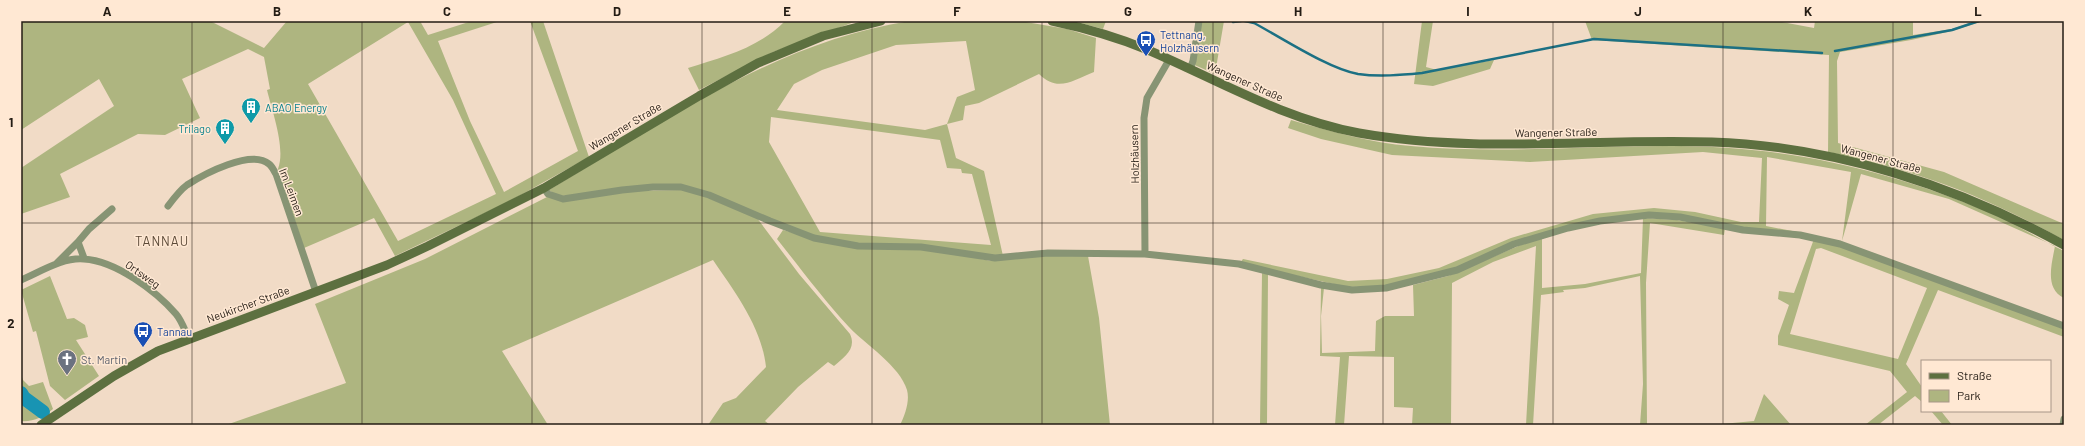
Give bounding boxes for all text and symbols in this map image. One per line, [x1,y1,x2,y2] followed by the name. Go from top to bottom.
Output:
[103,3,112,19] text: A
[273,3,281,19] text: B
[443,3,451,19] text: C
[613,3,621,19] text: D
[783,3,791,19] text: E
[953,3,961,19] text: F
[1124,3,1132,19] text: G
[1294,3,1302,19] text: H
[1466,3,1470,19] text: I
[1634,3,1642,19] text: J
[1804,3,1812,19] text: K
[1974,3,1982,19] text: L
[1160,28,1219,54] place label: Tettnang, Holzhäusern
[1135,29,1157,57] bus stop icon: Tettnang, Holzhäusern
[1205,58,1285,104] street label: Wangener Straße
[240,96,262,124] building icon: ABAO Energy
[586,99,664,153] street label: Wangener Straße
[265,101,327,114] place label: ABAO Energy
[9,114,13,130] text: 1
[214,117,236,145] building icon: Trilago
[178,122,211,135] place label: Trilago
[1127,124,1141,184] street label: Holzhäusern
[1515,125,1597,139] street label: Wangener Straße
[1840,141,1923,175] street label: Wangener Straße
[277,166,307,218] street label: Im Leimen
[135,233,189,249] district label: TANNAU
[123,257,163,291] street label: Ortsweg
[205,283,291,325] street label: Neukircher Straße
[7,315,15,331] text: 2
[132,320,154,348] bus stop icon: Tannau
[157,325,192,338] place label: Tannau
[56,348,78,376] church icon: St. Martin
[81,353,127,366] place label: St. Martin
[1921,360,2051,412] legend
[1957,368,1992,382] text: Straße
[1957,388,1981,402] text: Park

